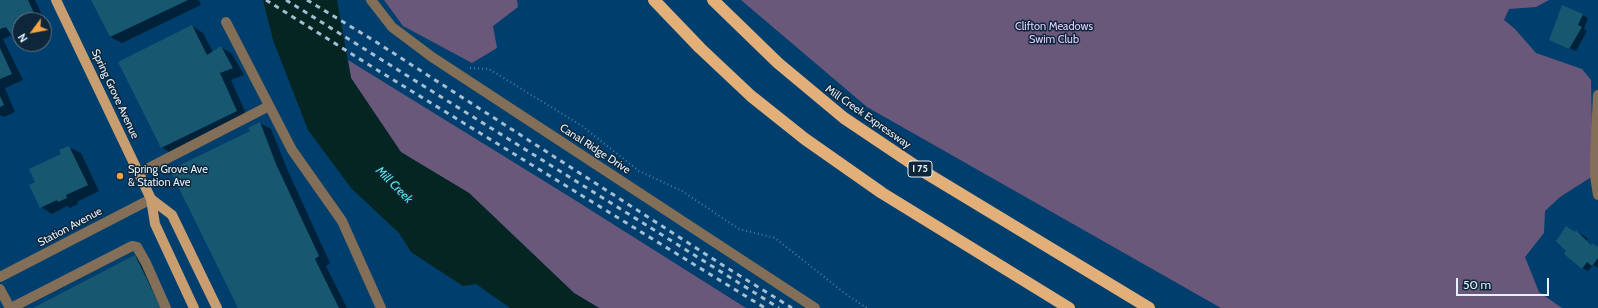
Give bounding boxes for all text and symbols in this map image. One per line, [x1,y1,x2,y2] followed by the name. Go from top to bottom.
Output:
[12,12,52,52] north arrow
[1015,20,1093,46] park label: Clifton Meadows Swim Club
[15,31,31,45] text: N
[88,47,142,141] street label: Spring Grove Avenue
[823,82,913,152] street label: Mill Creek Expressway
[557,121,633,177] street label: Canal Ridge Drive
[908,161,932,177] road number: I 75
[128,163,208,189] place label: Spring Grove Ave & Station Ave
[373,164,415,206] water label: Mill Creek
[115,171,125,181] marker: Spring Grove Ave & Station Ave
[36,205,104,249] street label: Station Avenue
[1458,270,1551,296] scale bar
[1463,277,1491,292] text: 50 m

